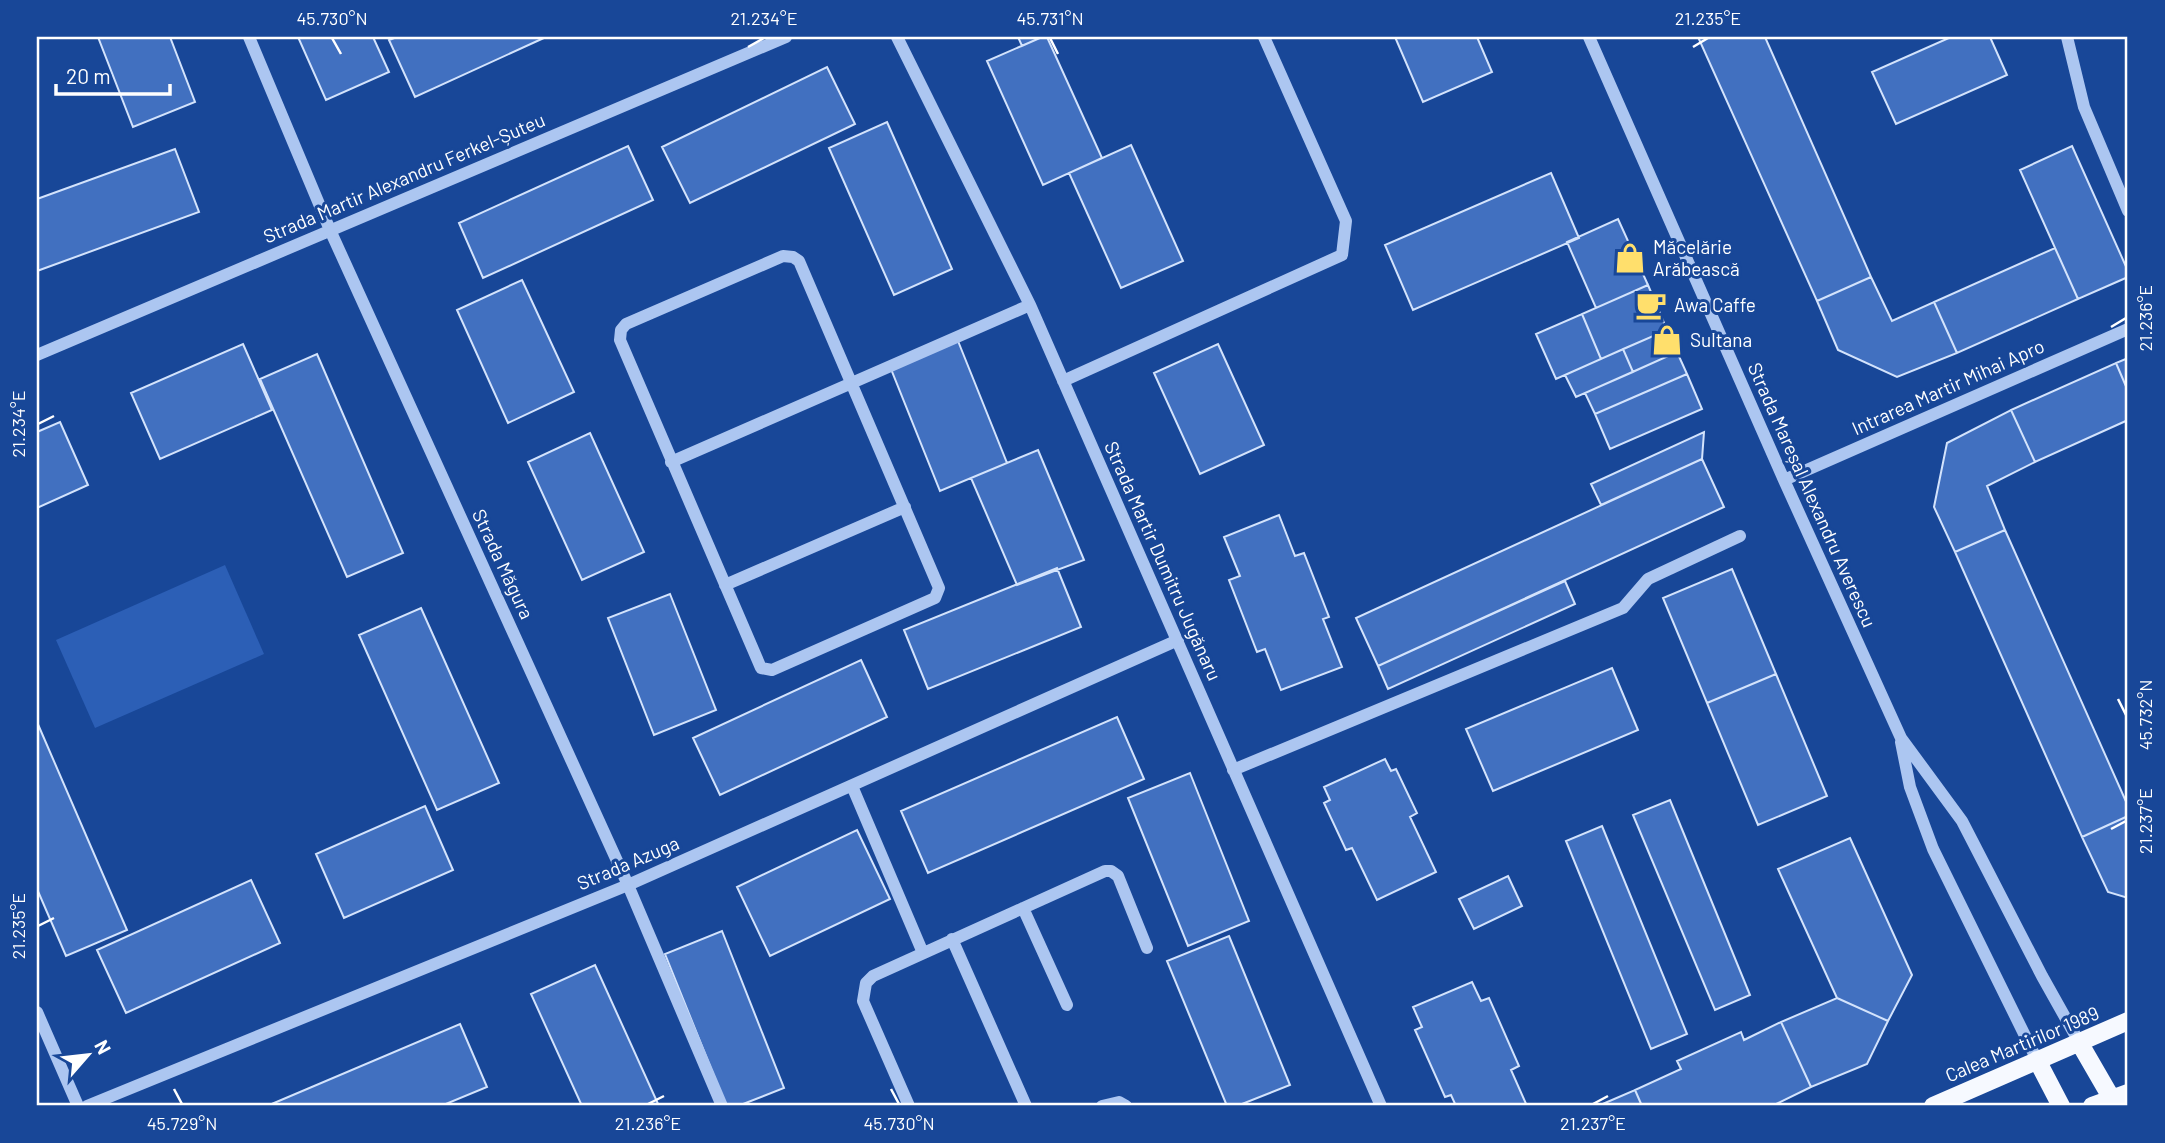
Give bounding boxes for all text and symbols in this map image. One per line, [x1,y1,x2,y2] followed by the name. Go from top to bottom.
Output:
[296,7,368,29] text: 45.730°N
[730,7,798,29] text: 21.234°E
[1016,7,1084,29] text: 45.731°N
[1675,7,1741,29] text: 21.235°E
[56,52,170,96] scale bar
[66,63,111,88] text: 20 m
[259,108,548,247] street label: Strada Martir Alexandru Ferkel-Șuteu
[1653,235,1740,280] place label: Măcelărie Arăbească
[1613,241,1647,275] shop icon: Măcelărie Arăbească
[2134,285,2156,351] text: 21.236°E
[1634,288,1668,322] cafe icon: Awa Caffe
[1674,293,1756,316] place label: Awa Caffe
[1650,323,1684,357] shop icon: Sultana
[1690,328,1752,351] place label: Sultana
[1848,334,2048,439] street label: Intrarea Martir Mihai Apro
[1744,359,1881,631] street label: Strada Mareșal Alexandru Averescu
[7,390,29,458] text: 21.234°E
[1100,438,1227,684] street label: Strada Martir Dumitru Jugănaru
[468,505,539,622] street label: Strada Măgura
[2134,680,2156,750] text: 45.732°N
[2134,788,2156,854] text: 21.237°E
[573,831,682,894] street label: Strada Azuga
[7,893,29,959] text: 21.235°E
[1941,1001,2102,1086] street label: Calea Martirilor 1989
[52,1020,122,1090] north arrow
[90,1036,117,1058] text: N
[147,1112,217,1134] text: 45.729°N
[615,1112,681,1134] text: 21.236°E
[863,1112,935,1134] text: 45.730°N
[1560,1112,1626,1134] text: 21.237°E

